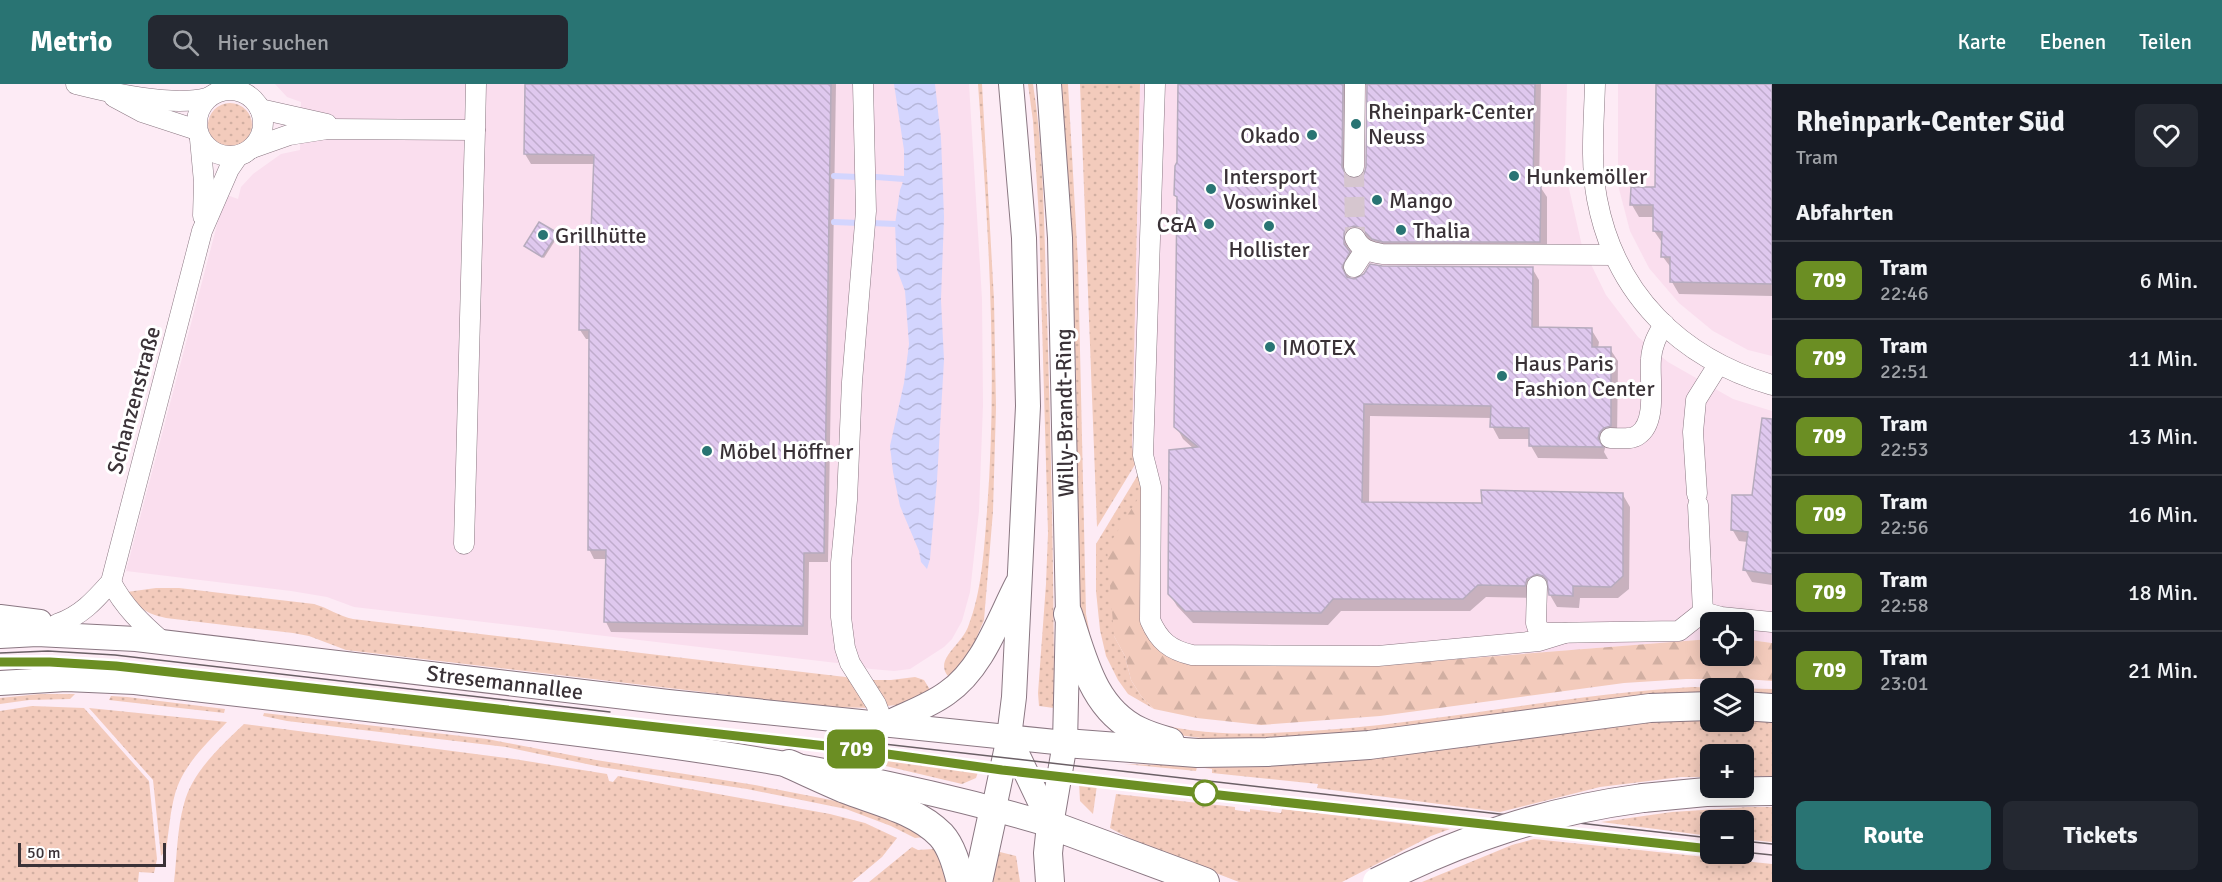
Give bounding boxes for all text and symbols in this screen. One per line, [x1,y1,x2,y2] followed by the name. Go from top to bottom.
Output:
[148,15,568,69] search box
[30,25,112,59] text: Metrio
[169,26,202,59] icon: search
[217,29,329,56] text: Hier suchen
[1957,29,2006,55] text: Karte
[2039,29,2106,55] text: Ebenen
[2139,29,2192,55] text: Teilen
[1368,98,1534,150] place label: Rheinpark-Center Neuss
[2135,104,2198,167] button: heart
[1796,105,2065,139] text: Rheinpark-Center Süd
[1349,117,1363,131] marker: Rheinpark-Center Neuss
[1240,122,1300,149] place label: Okado
[1305,128,1319,142] marker: Okado
[1796,145,1838,170] text: Tram
[1223,163,1318,215] place label: Intersport Voswinkel
[1526,163,1647,190] place label: Hunkemöller
[1507,169,1521,183] marker: Hunkemöller
[1204,182,1218,196] marker: Intersport Voswinkel
[1389,187,1453,214] place label: Mango
[1370,193,1384,207] marker: Mango
[1796,199,1894,226] text: Abfahrten
[1157,211,1198,238] place label: C&A
[1202,217,1216,231] marker: C&A
[1413,217,1470,244] place label: Thalia
[1262,219,1276,233] marker: Hollister
[555,222,647,249] place label: Grillhütte
[1394,223,1408,237] marker: Thalia
[536,228,550,242] marker: Grillhütte
[1228,236,1310,263] place label: Hollister
[1880,254,1928,281] text: Tram
[1812,267,1846,293] text: 709
[2140,267,2198,294] text: 6 Min.
[1880,281,1929,306] text: 22:46
[101,323,166,477] street label: Schanzenstraße
[1050,328,1079,498] street label: Willy-Brandt-Ring
[1880,332,1928,359] text: Tram
[1282,334,1356,361] place label: IMOTEX
[1263,340,1277,354] marker: IMOTEX
[1812,345,1846,371] text: 709
[2128,345,2198,372] text: 11 Min.
[1514,350,1654,402] place label: Haus Paris Fashion Center
[1880,359,1929,384] text: 22:51
[1495,369,1509,383] marker: Haus Paris Fashion Center
[1880,410,1928,437] text: Tram
[1812,423,1846,449] text: 709
[2128,423,2198,450] text: 13 Min.
[1880,437,1929,462] text: 22:53
[719,438,853,465] place label: Möbel Höffner
[700,444,714,458] marker: Möbel Höffner
[1880,488,1928,515] text: Tram
[1812,501,1846,527] text: 709
[2128,501,2198,528] text: 16 Min.
[1880,515,1929,540] text: 22:56
[1880,566,1928,593] text: Tram
[1812,579,1846,605] text: 709
[2128,579,2198,606] text: 18 Min.
[1880,593,1929,618] text: 22:58
[1700,612,1754,864] map controls
[1700,612,1754,666] button: locate
[1880,644,1928,671] text: Tram
[1812,657,1846,683] text: 709
[2128,657,2198,684] text: 21 Min.
[425,659,585,705] street label: Stresemannallee
[1880,671,1929,696] text: 23:01
[1700,678,1754,732] button: layers
[822,730,890,768] line badge: 709
[839,736,873,762] text: 709
[1700,744,1754,798] button: +
[1192,780,1218,806] unlabelled marker
[1796,801,1991,870] button: Route
[2003,801,2198,870] button: Tickets
[1700,810,1754,864] button: −
[18,840,166,868] scale bar
[27,843,61,863] text: 50 m

